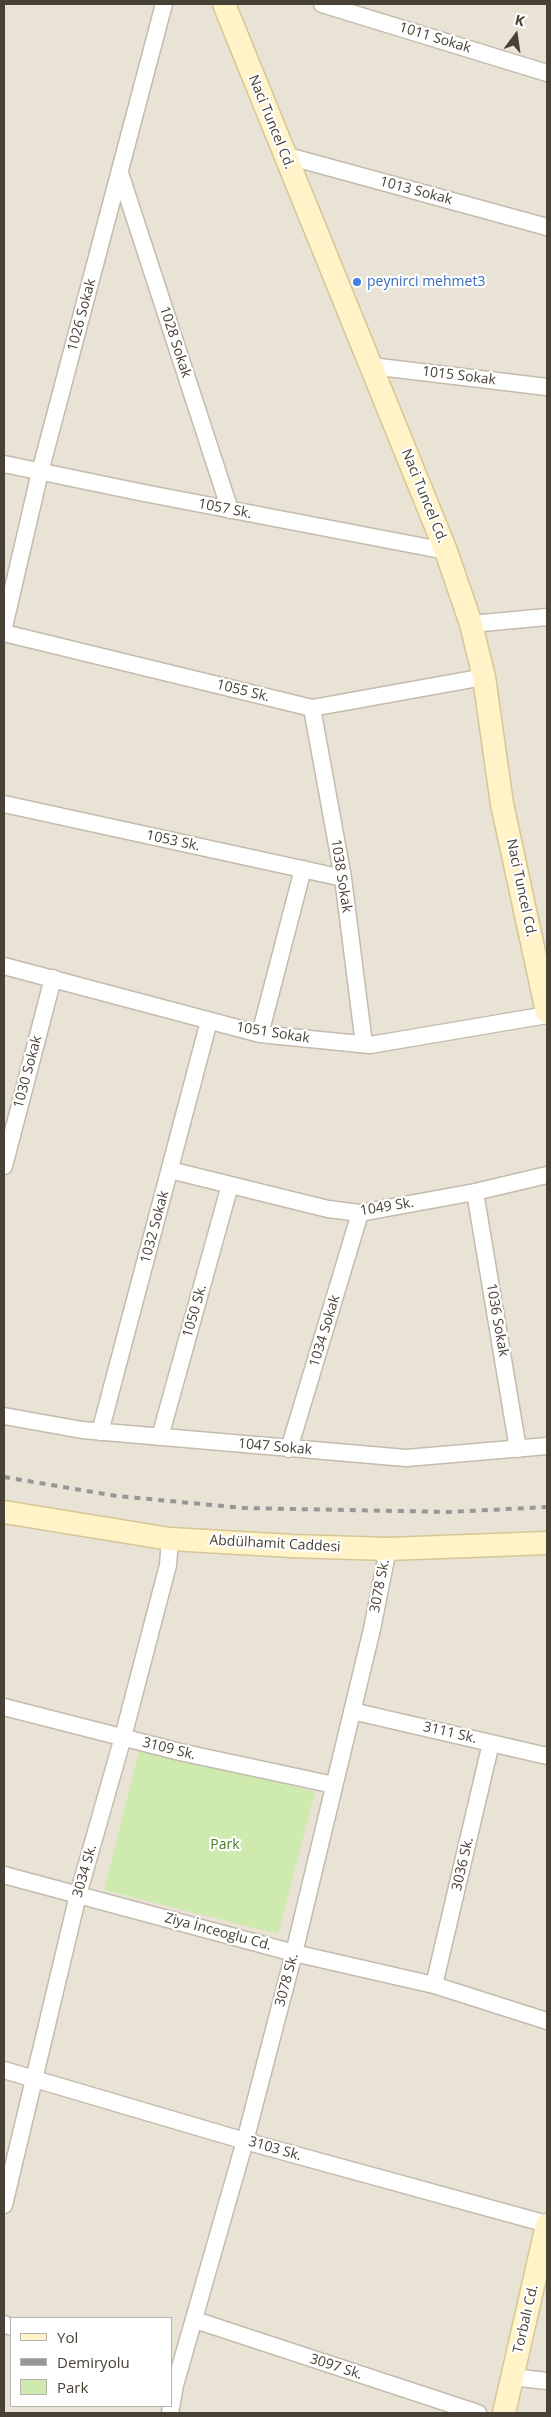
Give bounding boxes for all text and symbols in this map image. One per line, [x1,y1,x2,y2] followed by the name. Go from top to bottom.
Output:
[491,10,541,60] north arrow
[513,10,527,30] text: K
[397,19,473,57] street label: 1011 Sokak
[245,73,297,171] street label: Naci Tuncel Cd.
[378,173,454,209] street label: 1013 Sokak
[367,274,485,290] place label: peynirci mehmet3
[351,276,363,288] marker: peynirci mehmet3
[64,277,100,353] street label: 1026 Sokak
[156,304,194,380] street label: 1028 Sokak
[421,363,497,389] street label: 1015 Sokak
[398,447,450,545] street label: Naci Tuncel Cd.
[197,496,253,522] street label: 1057 Sk.
[215,676,271,706] street label: 1055 Sk.
[145,827,201,855] street label: 1053 Sk.
[502,837,540,939] street label: Naci Tuncel Cd.
[327,838,355,914] street label: 1038 Sokak
[235,1019,311,1047] street label: 1051 Sokak
[10,1034,46,1110] street label: 1030 Sokak
[137,1189,173,1265] street label: 1032 Sokak
[359,1194,415,1220] street label: 1049 Sk.
[482,1282,512,1358] street label: 1036 Sokak
[179,1283,211,1339] street label: 1050 Sk.
[306,1293,344,1369] street label: 1034 Sokak
[237,1435,313,1459] street label: 1047 Sokak
[209,1532,341,1556] street label: Abdülhamit Caddesi
[367,1558,393,1614] street label: 3078 Sk.
[422,1719,478,1747] street label: 3111 Sk.
[141,1734,197,1764] street label: 3109 Sk.
[449,1836,477,1892] street label: 3036 Sk.
[210,1837,240,1853] park label: Park
[69,1843,101,1899] street label: 3034 Sk.
[163,1910,273,1954] street label: Ziya İnceoglu Cd.
[272,1952,302,2008] street label: 3078 Sk.
[247,2133,303,2165] street label: 3103 Sk.
[510,2283,542,2355] street label: Torbalı Cd.
[10,2317,172,2407] legend
[57,2327,78,2347] text: Yol
[308,2351,364,2383] street label: 3097 Sk.
[57,2352,130,2372] text: Demiryolu
[57,2377,88,2397] text: Park

